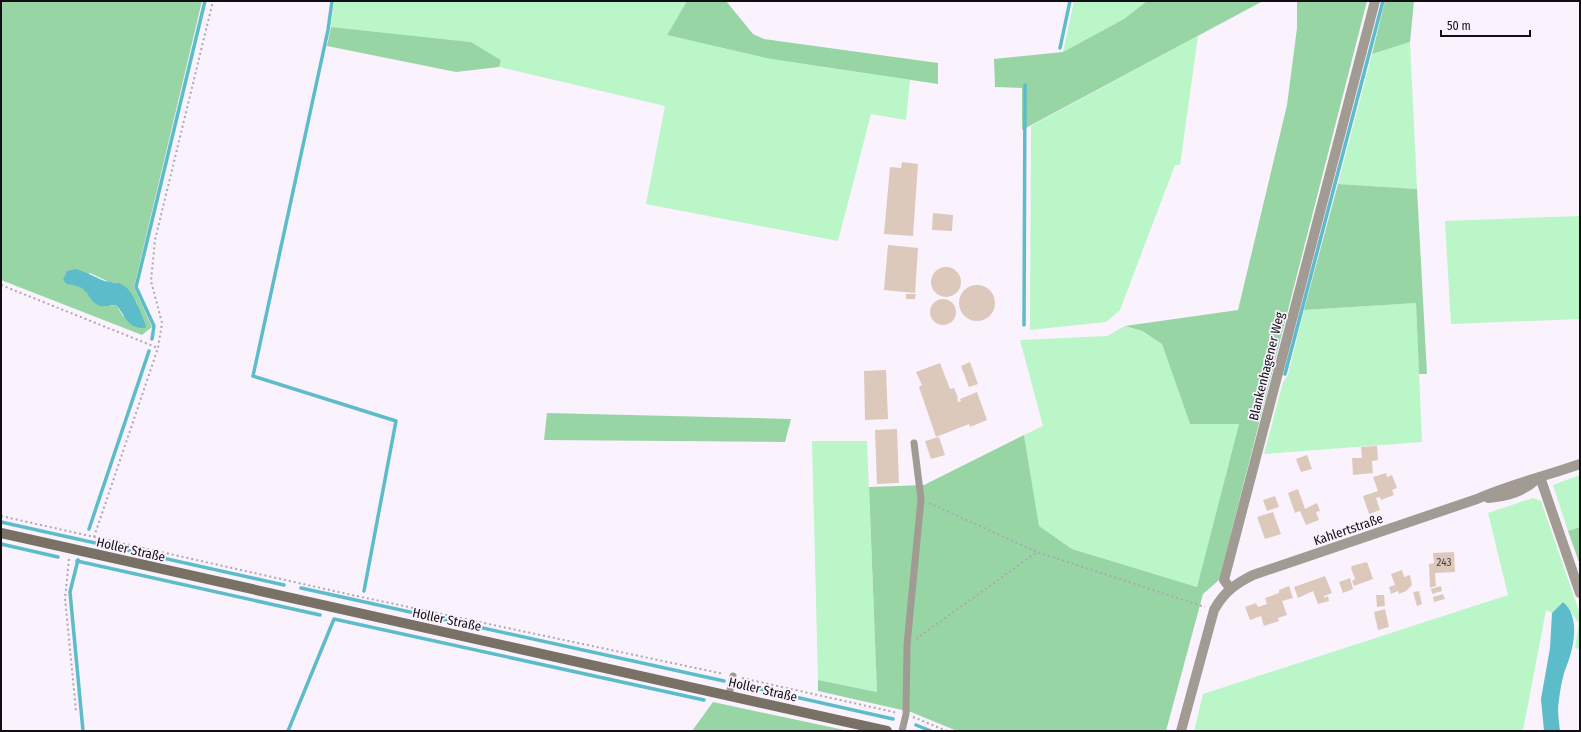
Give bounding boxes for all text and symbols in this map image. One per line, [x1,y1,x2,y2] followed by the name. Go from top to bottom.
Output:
[1441,12,1530,38] scale bar
[1447,19,1471,33] text: 50 m
[1246,309,1287,422] street label: Blankenhagener Weg
[1312,511,1385,548] street label: Kahlertstraße
[95,534,167,565] street label: Holler Straße
[1437,556,1451,569] house number: 243
[411,605,483,634] street label: Holler Straße
[727,674,799,705] street label: Holler Straße

